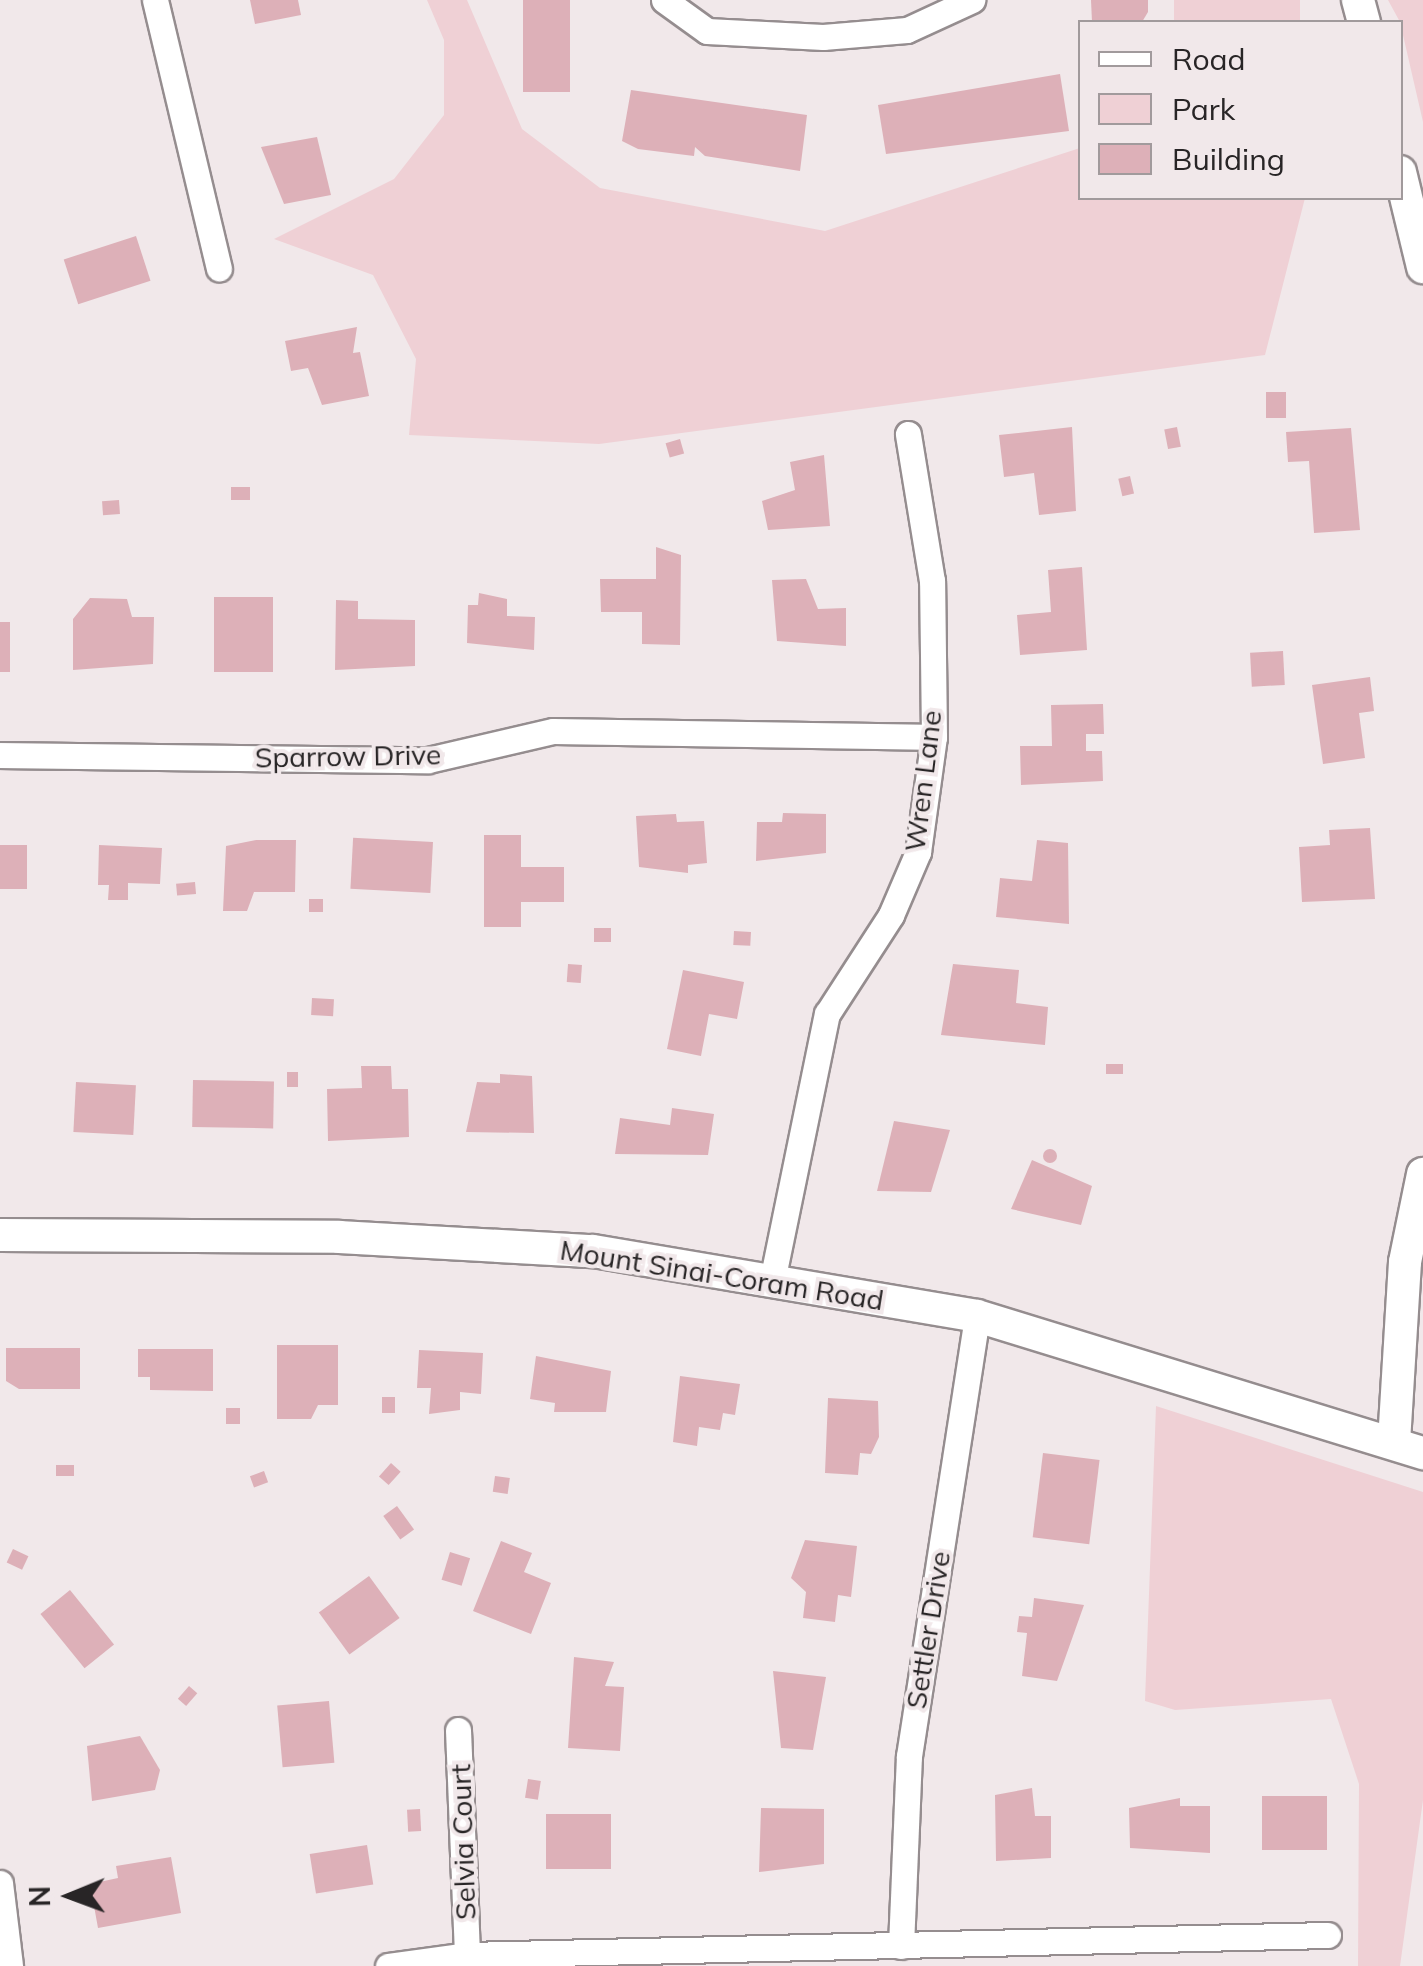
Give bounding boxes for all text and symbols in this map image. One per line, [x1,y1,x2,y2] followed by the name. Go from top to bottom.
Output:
[1078,20,1403,200] legend
[1172,40,1246,78] text: Road
[1172,90,1235,128] text: Park
[1172,140,1285,178] text: Building
[898,708,948,854] street label: Wren Lane
[255,738,441,774] street label: Sparrow Drive
[558,1233,886,1317] street label: Mount Sinai-Coram Road
[899,1549,957,1711] street label: Settler Drive
[443,1763,483,1921] street label: Selvia Court
[20,1846,120,1946] north arrow
[22,1886,57,1907] text: N

